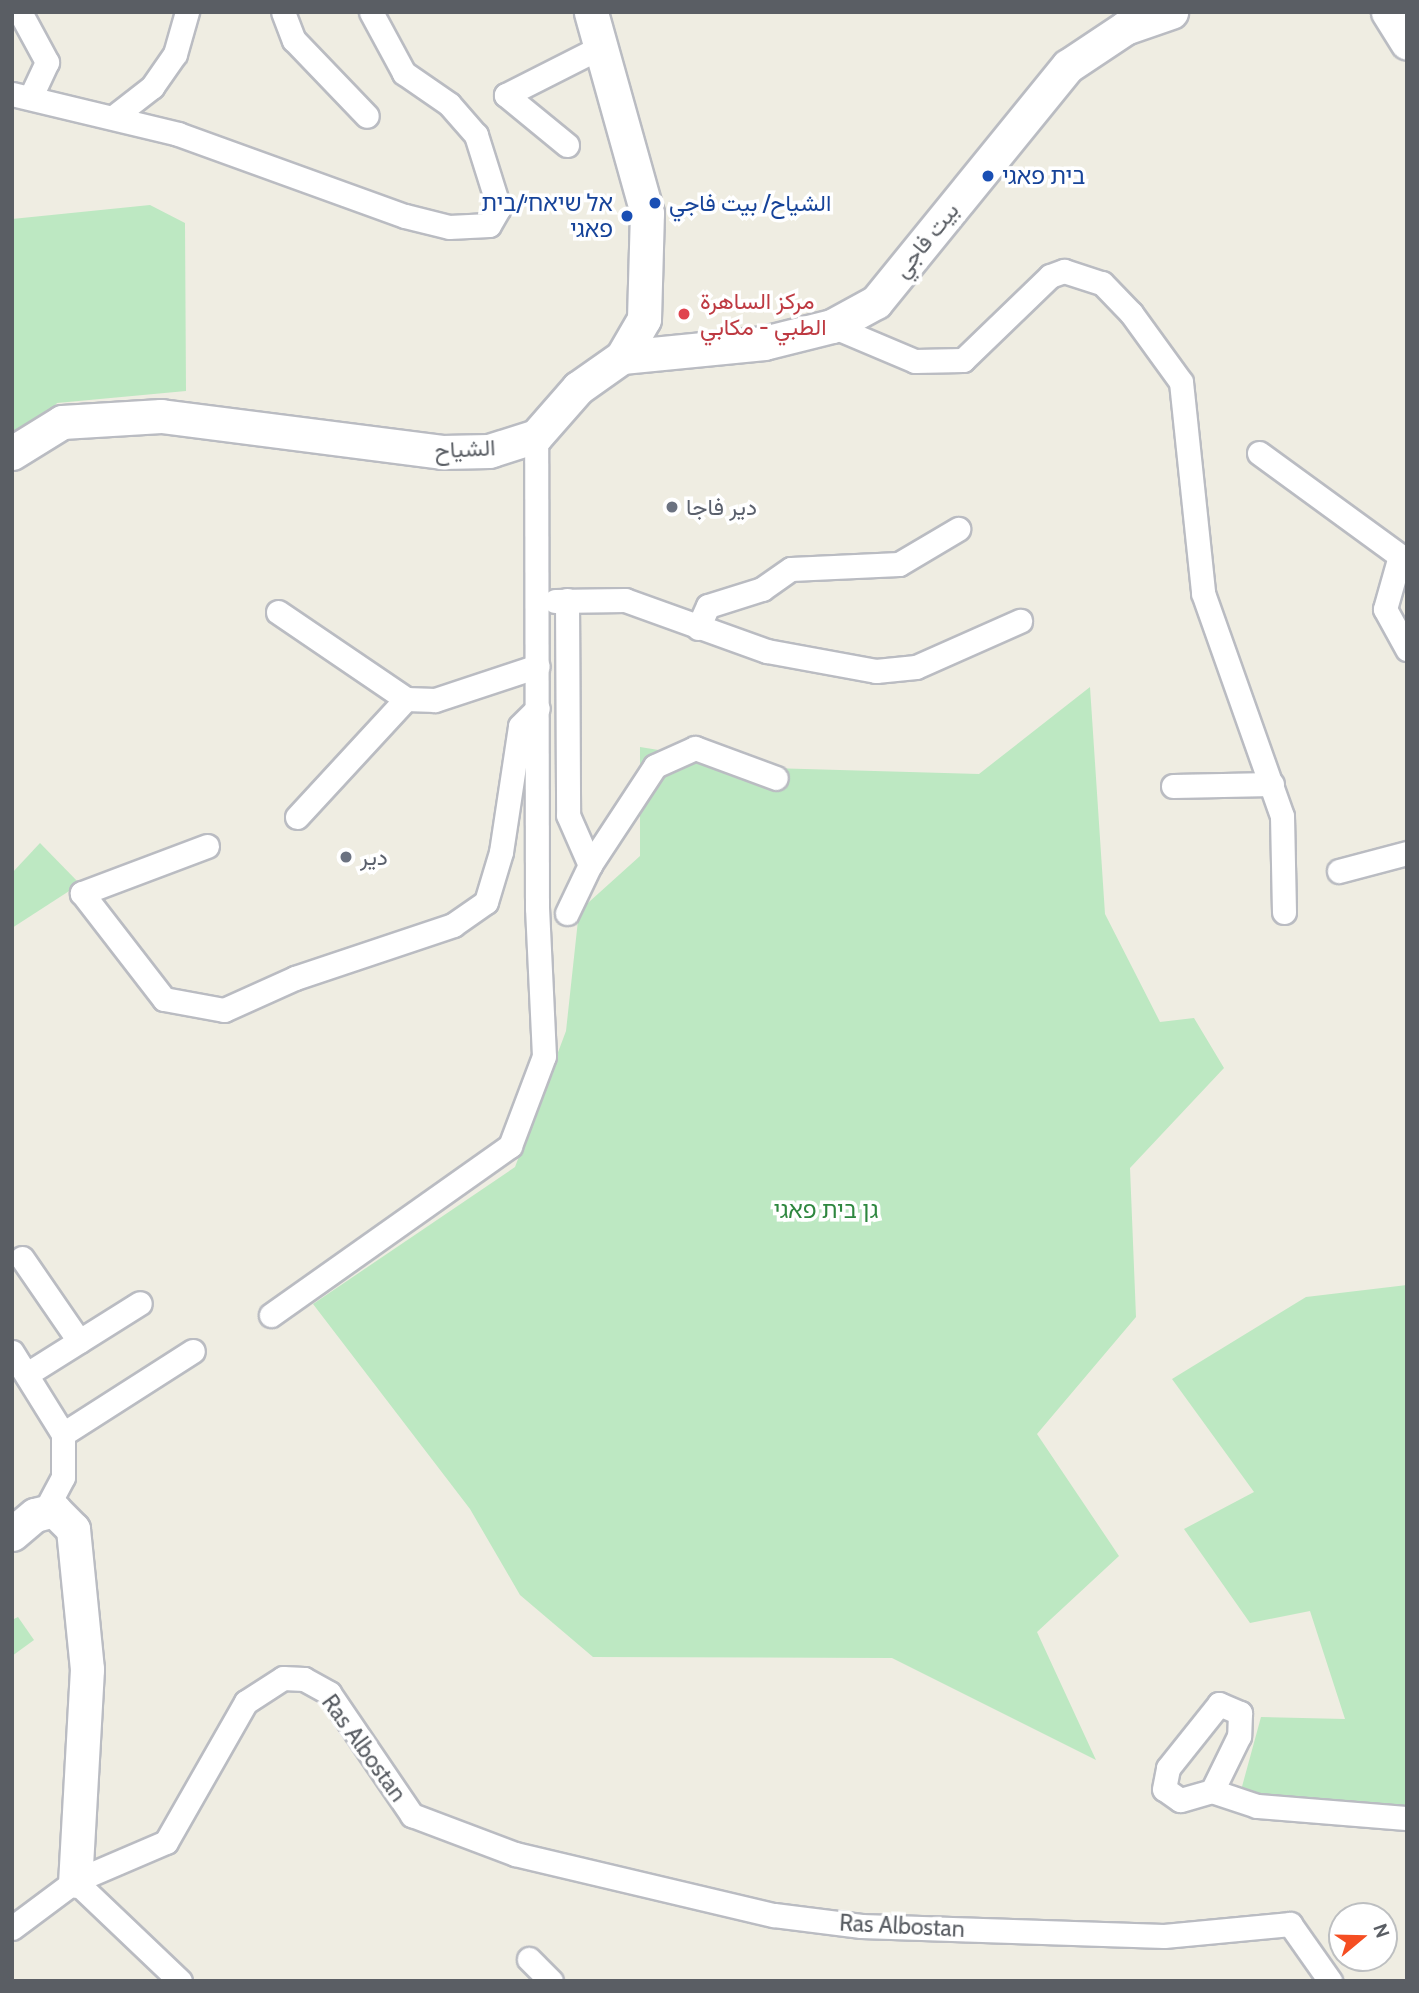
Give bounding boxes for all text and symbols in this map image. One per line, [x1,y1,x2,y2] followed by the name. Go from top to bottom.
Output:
[1002,162,1085,190] place label: בית פאגי
[980,168,996,184] marker: בית פאגי
[481,189,613,243] place label: אל שיאח׳/בית פאגי
[669,189,831,217] place label: الشياح/ بيت فاجي
[647,195,663,211] marker: الشياح/ بيت فاجي
[887,197,965,283] street label: بيت فاجي
[619,208,635,224] marker: אל שיאח׳/בית פאגי
[700,287,826,341] place label: مركز الساهرة الطبي - مكابي
[674,304,694,324] marker: مركز الساهرة الطبي - مكابي
[434,434,496,464] street label: الشياح
[686,493,757,521] place label: دير فاجا
[664,499,680,515] marker: دير فاجا
[360,843,388,871] place label: دير
[338,849,354,865] marker: دير
[774,1196,878,1224] park label: גן בית פאגי
[316,1689,412,1807] street label: Ras Albostan
[1328,1902,1398,1972] north arrow
[839,1909,965,1943] street label: Ras Albostan
[1368,1921,1394,1941] text: N

